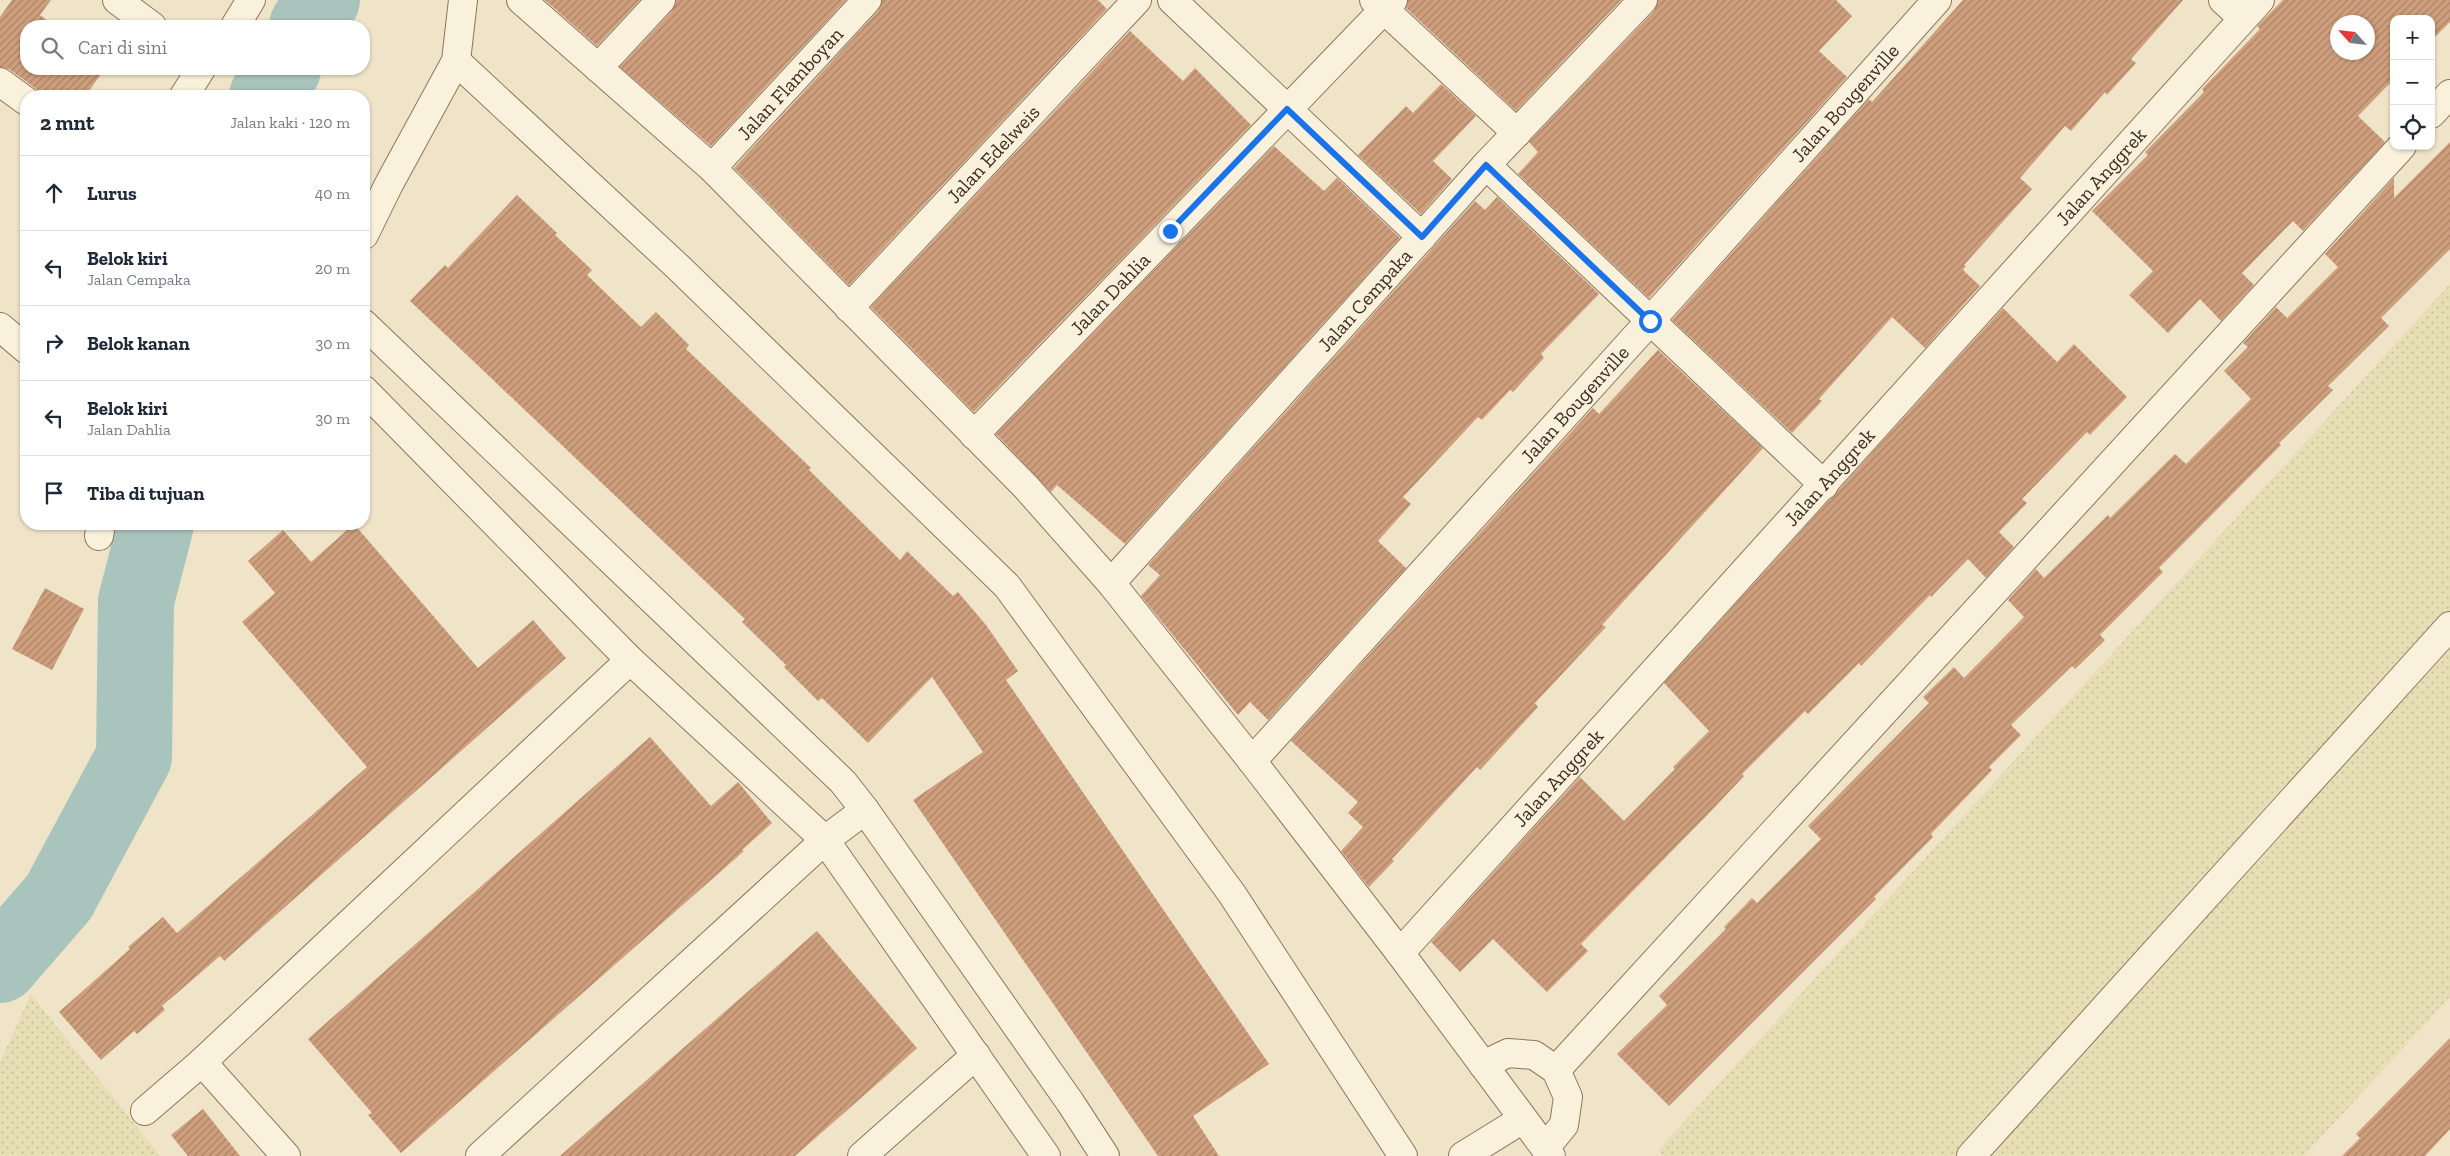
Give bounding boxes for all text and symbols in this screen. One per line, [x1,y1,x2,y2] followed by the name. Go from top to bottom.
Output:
[2330,15,2375,60] north arrow
[2390,15,2435,150] map controls
[2390,15,2435,60] button: +
[20,20,370,75] search box
[732,22,848,145] street label: Jalan Flamboyan
[38,34,66,62] icon: search
[78,36,167,59] text: Cari di sini
[1786,39,1904,167] street label: Jalan Bougenville
[2390,60,2435,105] button: −
[942,100,1045,208] street label: Jalan Edelweis
[2390,105,2435,150] button: locate
[40,110,94,135] text: 2 mnt
[230,113,350,132] text: Jalan kaki · 120 m
[2051,122,2151,230] street label: Jalan Anggrek
[40,179,68,207] icon: ahead
[87,182,137,205] text: Lurus
[315,184,350,203] text: 40 m
[1159,220,1182,243] route end
[1313,244,1417,356] street label: Jalan Cempaka
[87,247,168,270] text: Belok kiri
[1065,248,1155,340] street label: Jalan Dahlia
[40,254,68,282] icon: left
[315,259,350,278] text: 20 m
[87,270,191,289] text: Jalan Cempaka
[1639,310,1662,333] route start
[40,329,68,357] icon: right
[87,332,190,355] text: Belok kanan
[316,334,350,353] text: 30 m
[1515,341,1634,468] street label: Jalan Bougenville
[87,397,168,420] text: Belok kiri
[40,404,68,432] icon: left
[316,409,350,428] text: 30 m
[87,420,171,439] text: Jalan Dahlia
[1779,423,1880,531] street label: Jalan Anggrek
[40,479,68,507] icon: arrive
[87,482,204,505] text: Tiba di tujuan
[1508,724,1609,832] street label: Jalan Anggrek

